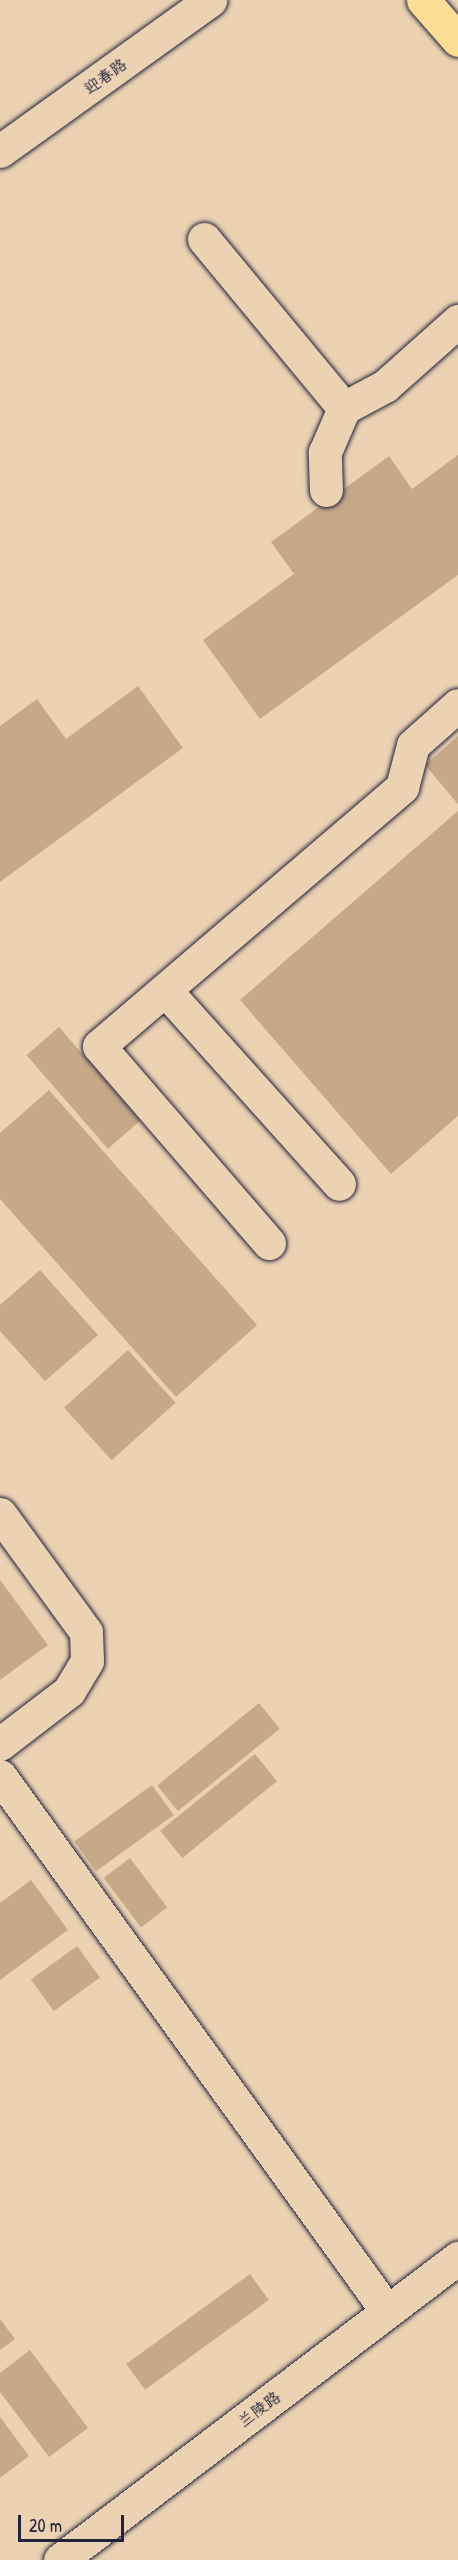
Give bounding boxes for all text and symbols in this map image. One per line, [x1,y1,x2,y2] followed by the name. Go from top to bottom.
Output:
[80,54,130,98] street label: 迎春路
[234,2387,284,2431] street label: 兰陵路
[21,2503,128,2541] scale bar
[29,2513,62,2538] text: 20 m

